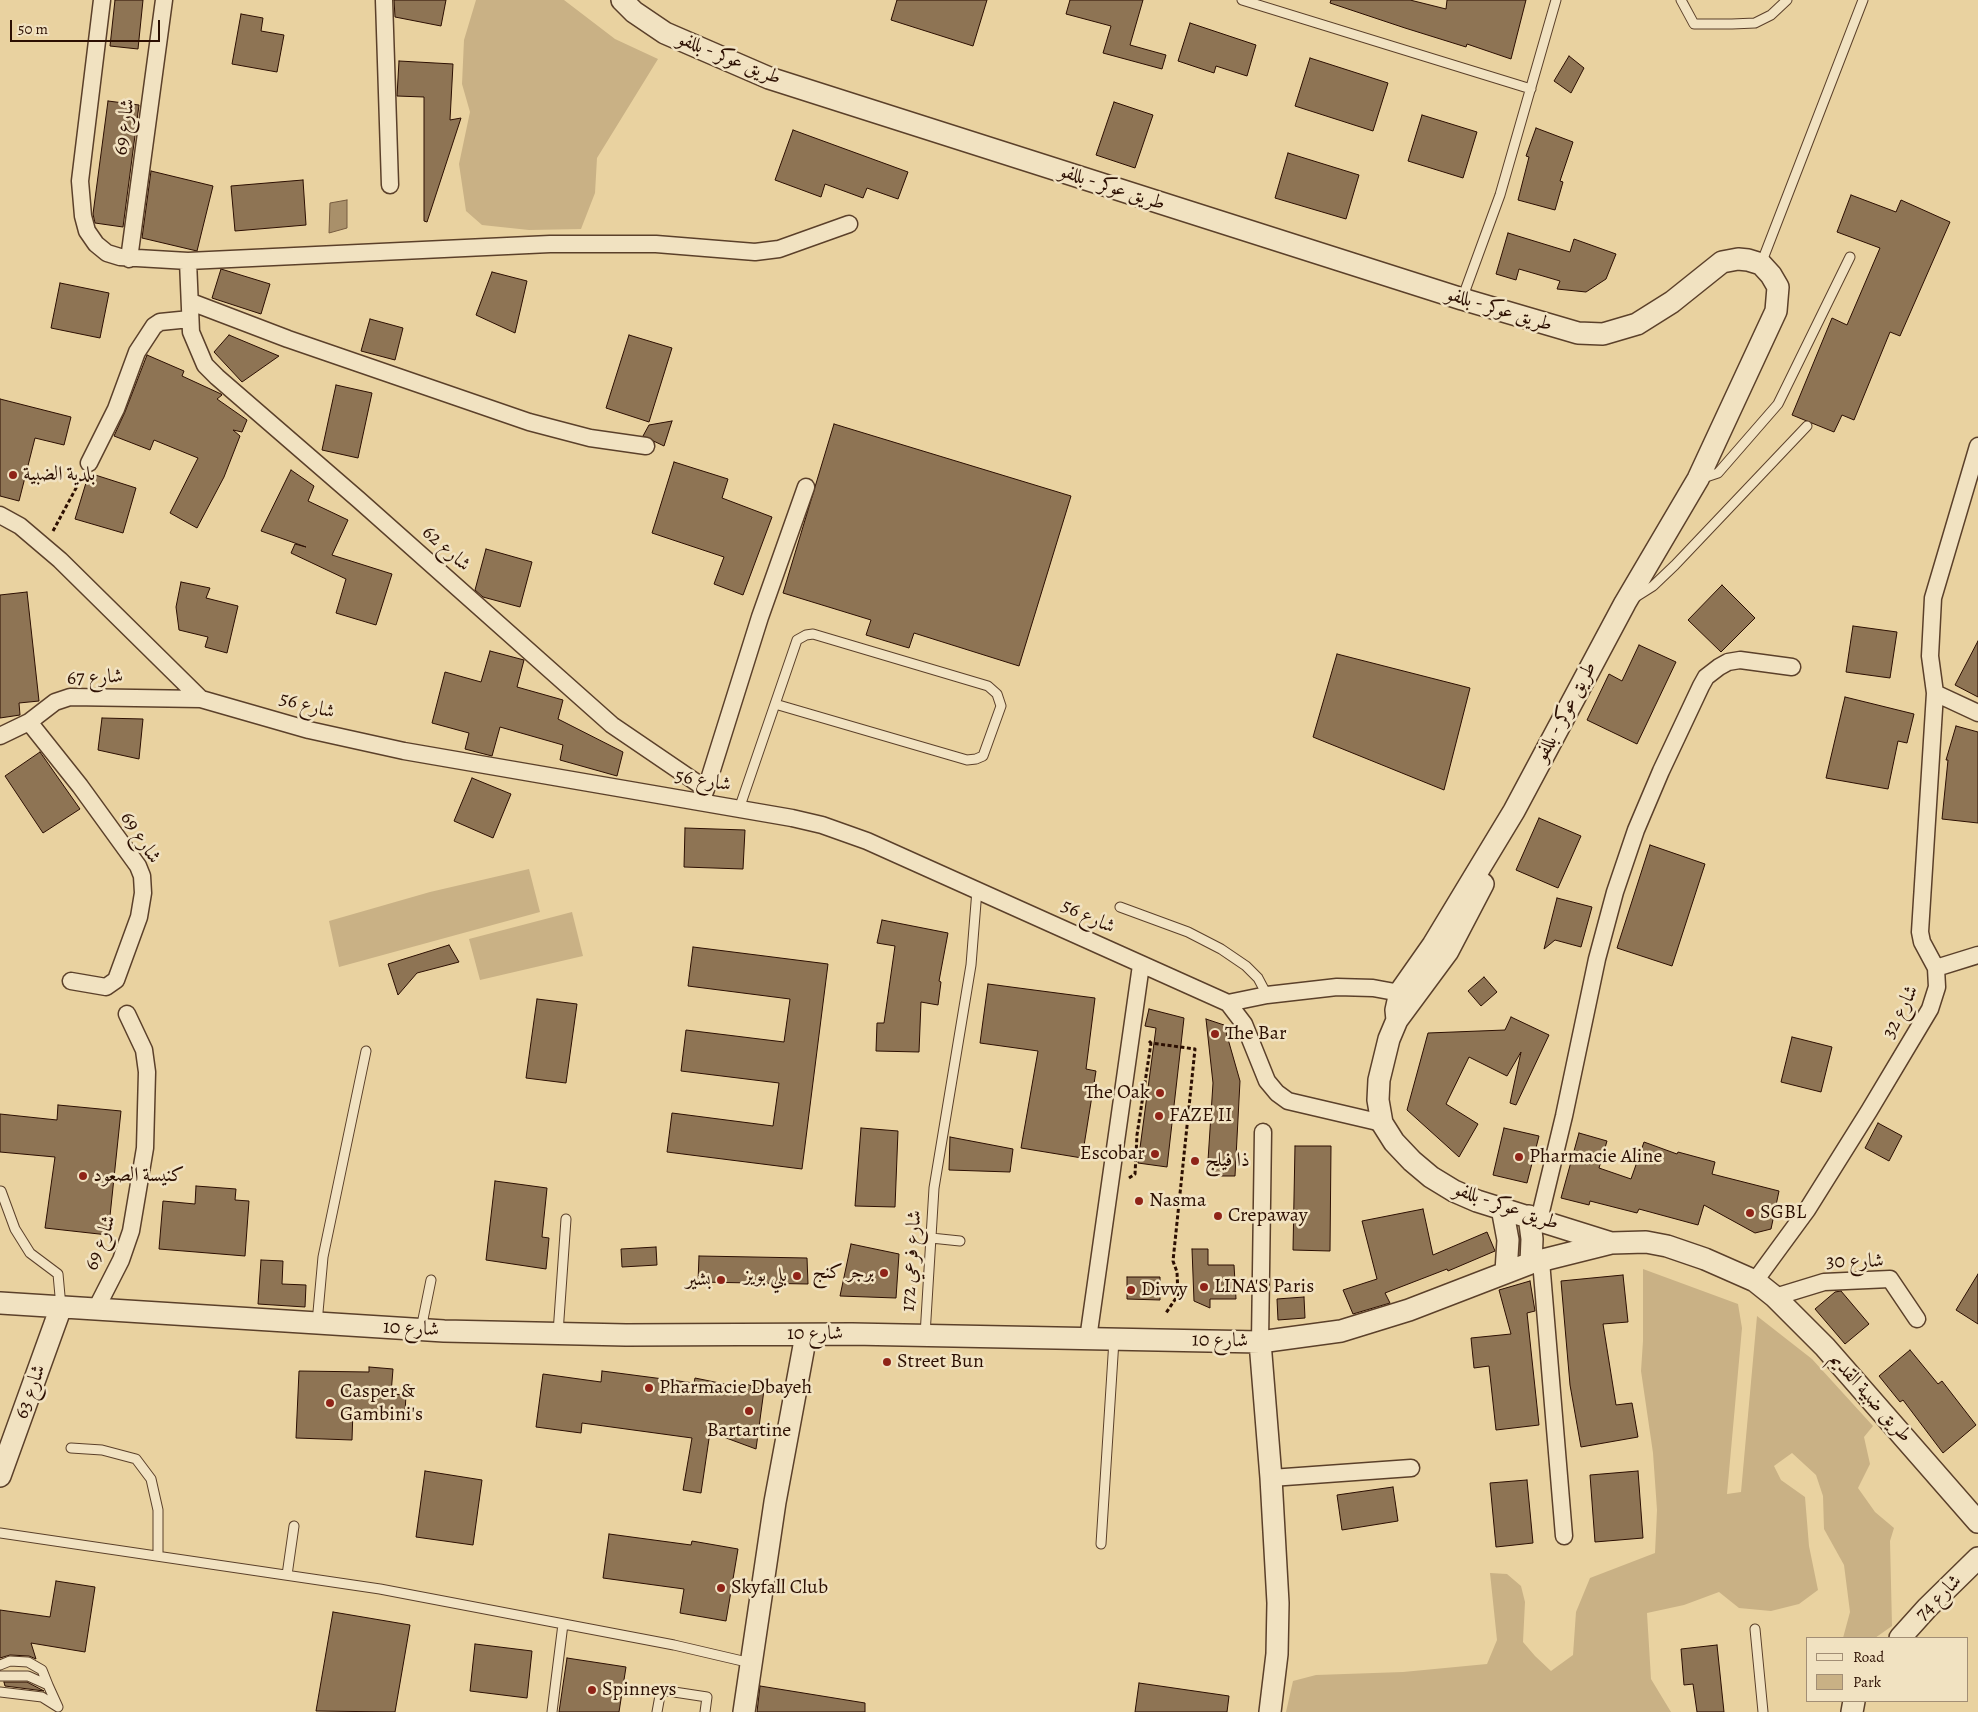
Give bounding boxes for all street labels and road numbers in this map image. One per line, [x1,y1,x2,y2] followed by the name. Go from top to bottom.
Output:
[674,27,784,91] street label: طريق عوكر - بللفو
[109,97,141,157] street label: شارع 69
[1056,160,1168,216] street label: طريق عوكر - بللفو
[1443,282,1555,338] street label: طريق عوكر - بللفو
[417,521,475,577] street label: شارع 62
[1530,658,1602,766] street label: طريق عوكر - بللفو
[66,665,124,691] street label: شارع 67
[277,687,337,725] street label: شارع 56
[673,764,733,798] street label: شارع 56
[114,808,166,868] street label: شارع 69
[1057,894,1119,940] street label: شارع 56
[1877,981,1925,1043] street label: شارع 32
[1450,1178,1562,1236] street label: طريق عوكر - بللفو
[896,1209,928,1313] street label: شارع فرعي 172
[80,1212,122,1274] street label: شارع 69
[1826,1249,1884,1275] street label: شارع 30
[382,1316,440,1342] street label: شارع 10
[787,1322,843,1346] street label: شارع 10
[1192,1329,1248,1353] street label: شارع 10
[1823,1348,1917,1448] street label: طريق ضبية القديم
[10,1361,52,1423] street label: شارع 63
[1911,1570,1967,1626] street label: شارع 74

